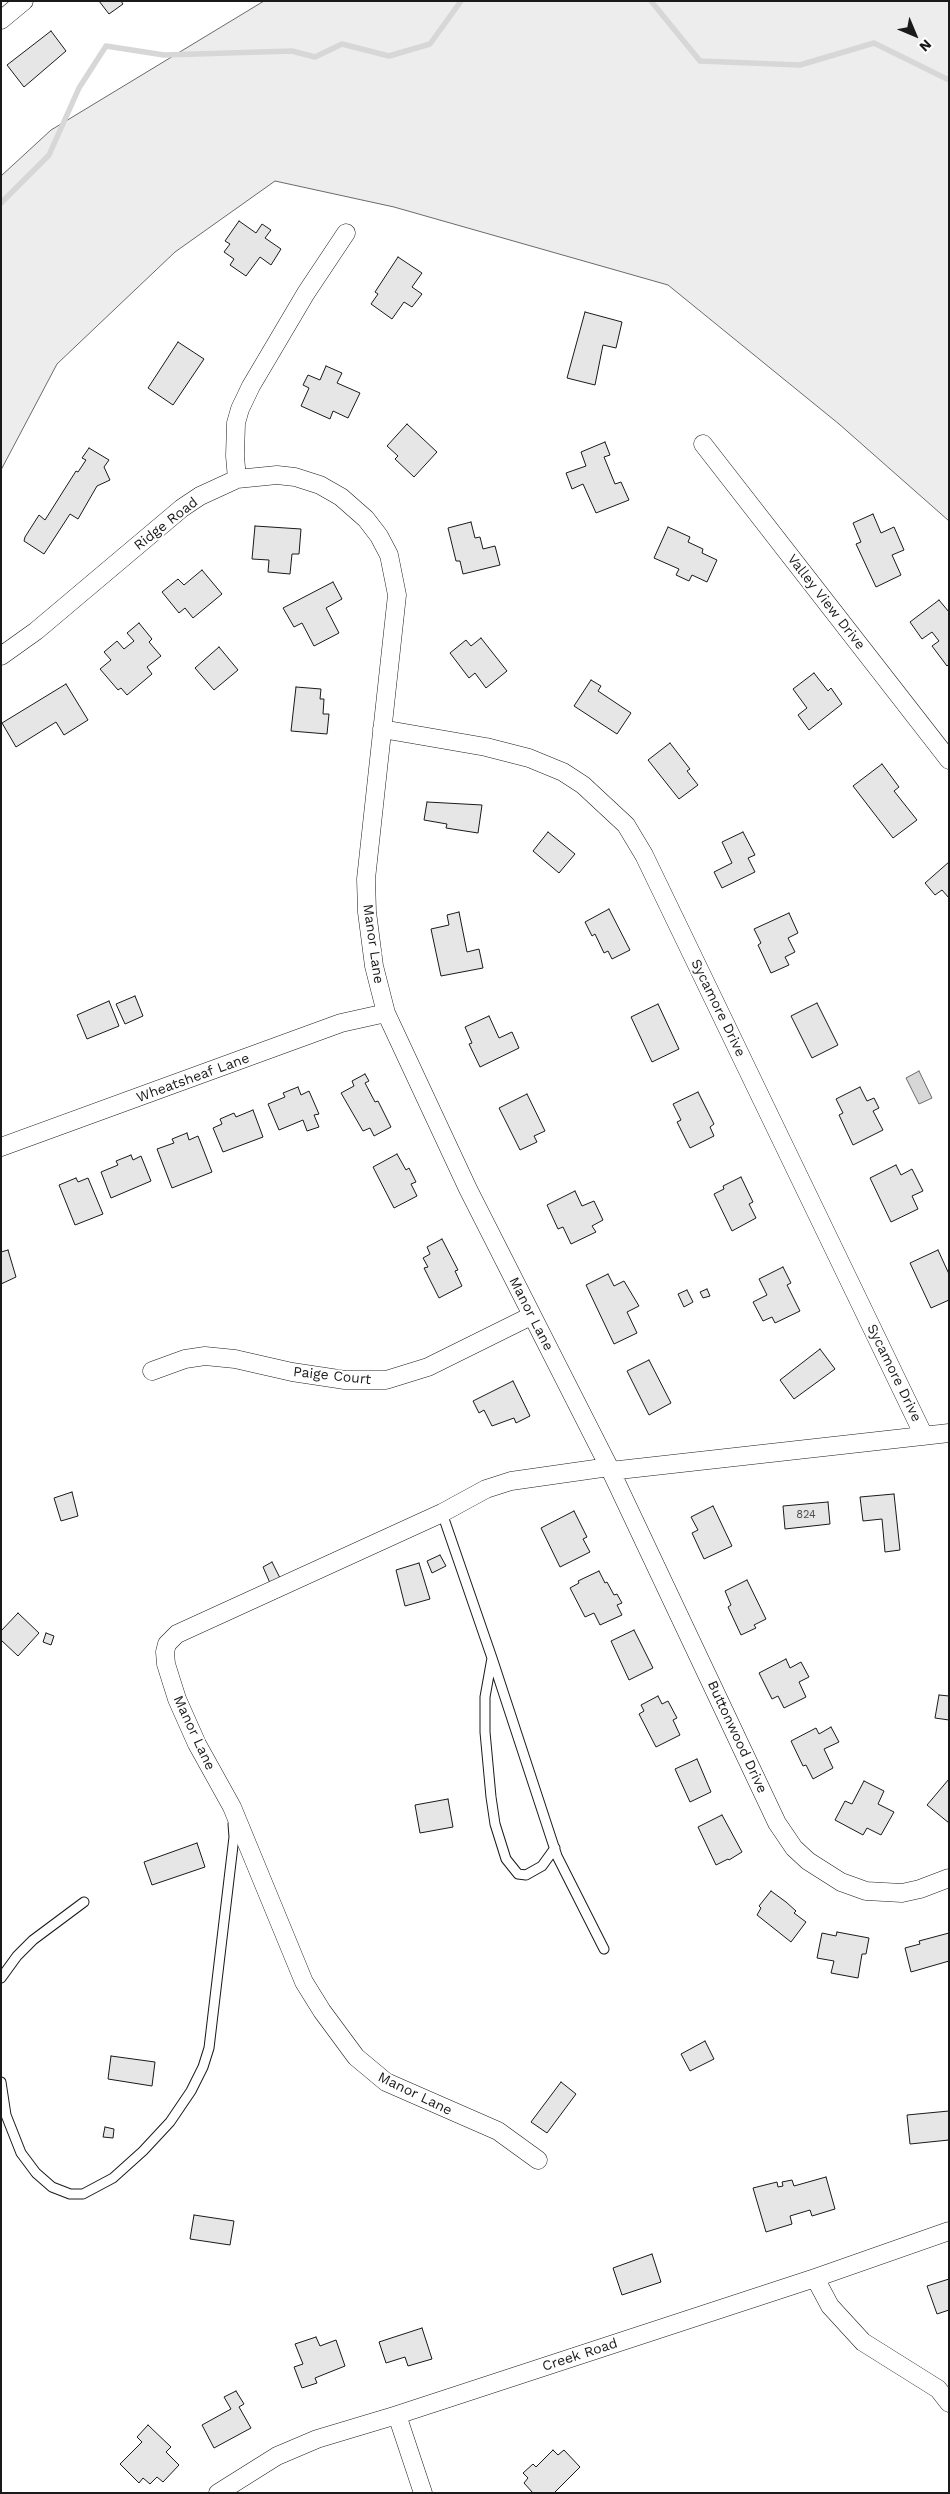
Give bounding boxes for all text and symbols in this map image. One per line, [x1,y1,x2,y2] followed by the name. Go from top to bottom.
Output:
[890,10,940,60] north arrow
[916,36,935,55] text: N
[131,494,201,554] street label: Ridge Road
[784,551,868,653] street label: Valley View Drive
[359,903,387,985] street label: Manor Lane
[687,956,749,1060] street label: Sycamore Drive
[134,1050,252,1106] street label: Wheatsheaf Lane
[505,1274,557,1354] street label: Manor Lane
[863,1321,925,1425] street label: Sycamore Drive
[292,1364,372,1388] street label: Paige Court
[796,1508,816,1522] house number: 824
[704,1678,770,1796] street label: Buttonwood Drive
[169,1693,219,1773] street label: Manor Lane
[375,2069,455,2119] street label: Manor Lane
[540,2335,620,2375] street label: Creek Road

